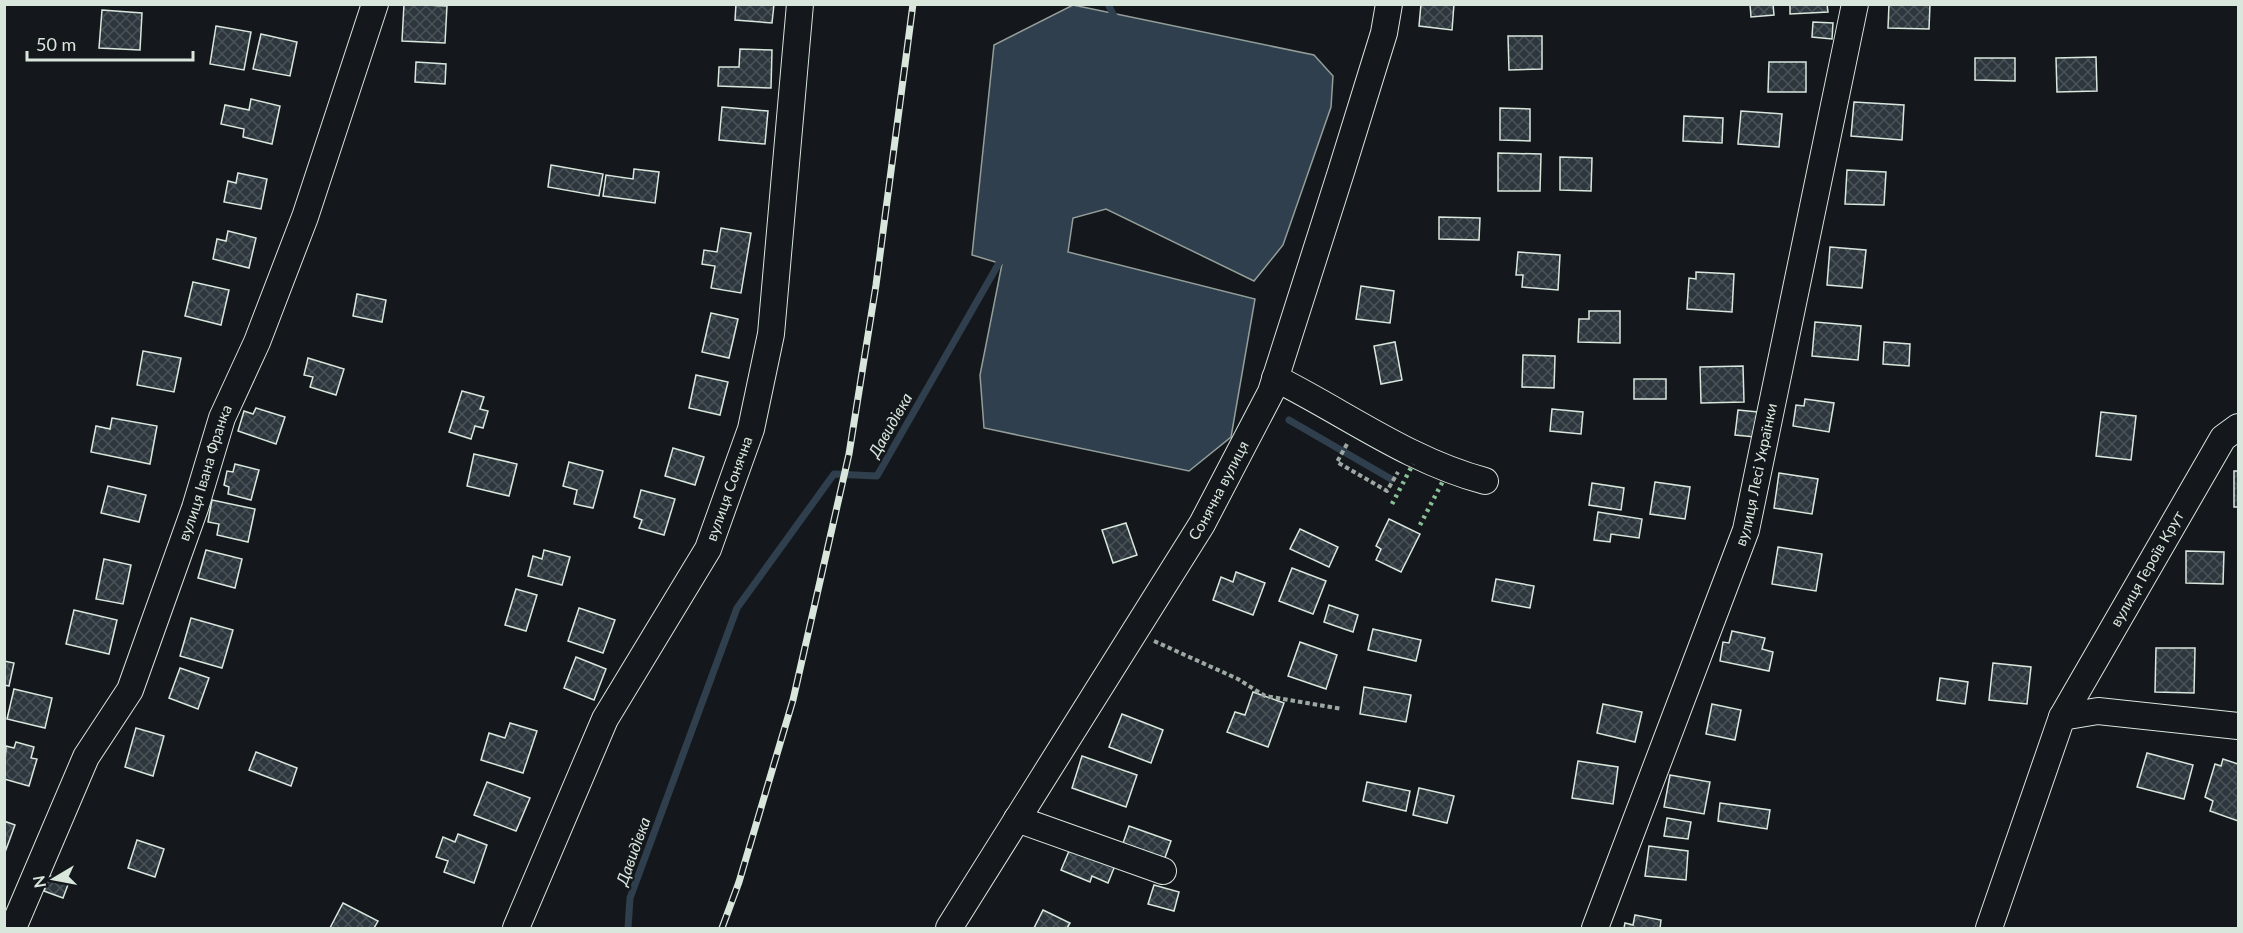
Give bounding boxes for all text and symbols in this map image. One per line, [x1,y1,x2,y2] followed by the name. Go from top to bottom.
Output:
[27,24,194,62] scale bar
[36,33,76,55] text: 50 m
[863,389,916,461] water label: Давидівка
[174,401,235,543] street label: вулиця Івана Франка
[1731,401,1780,548] street label: вулиця Лесі Українки
[702,434,756,543] street label: вулиця Сонячна
[1184,438,1252,543] street label: Сонячна вулиця
[2106,507,2187,630] street label: вулиця Героїв Крут
[611,814,654,888] water label: Давидівка
[24,849,84,909] north arrow
[28,874,49,889] text: N

